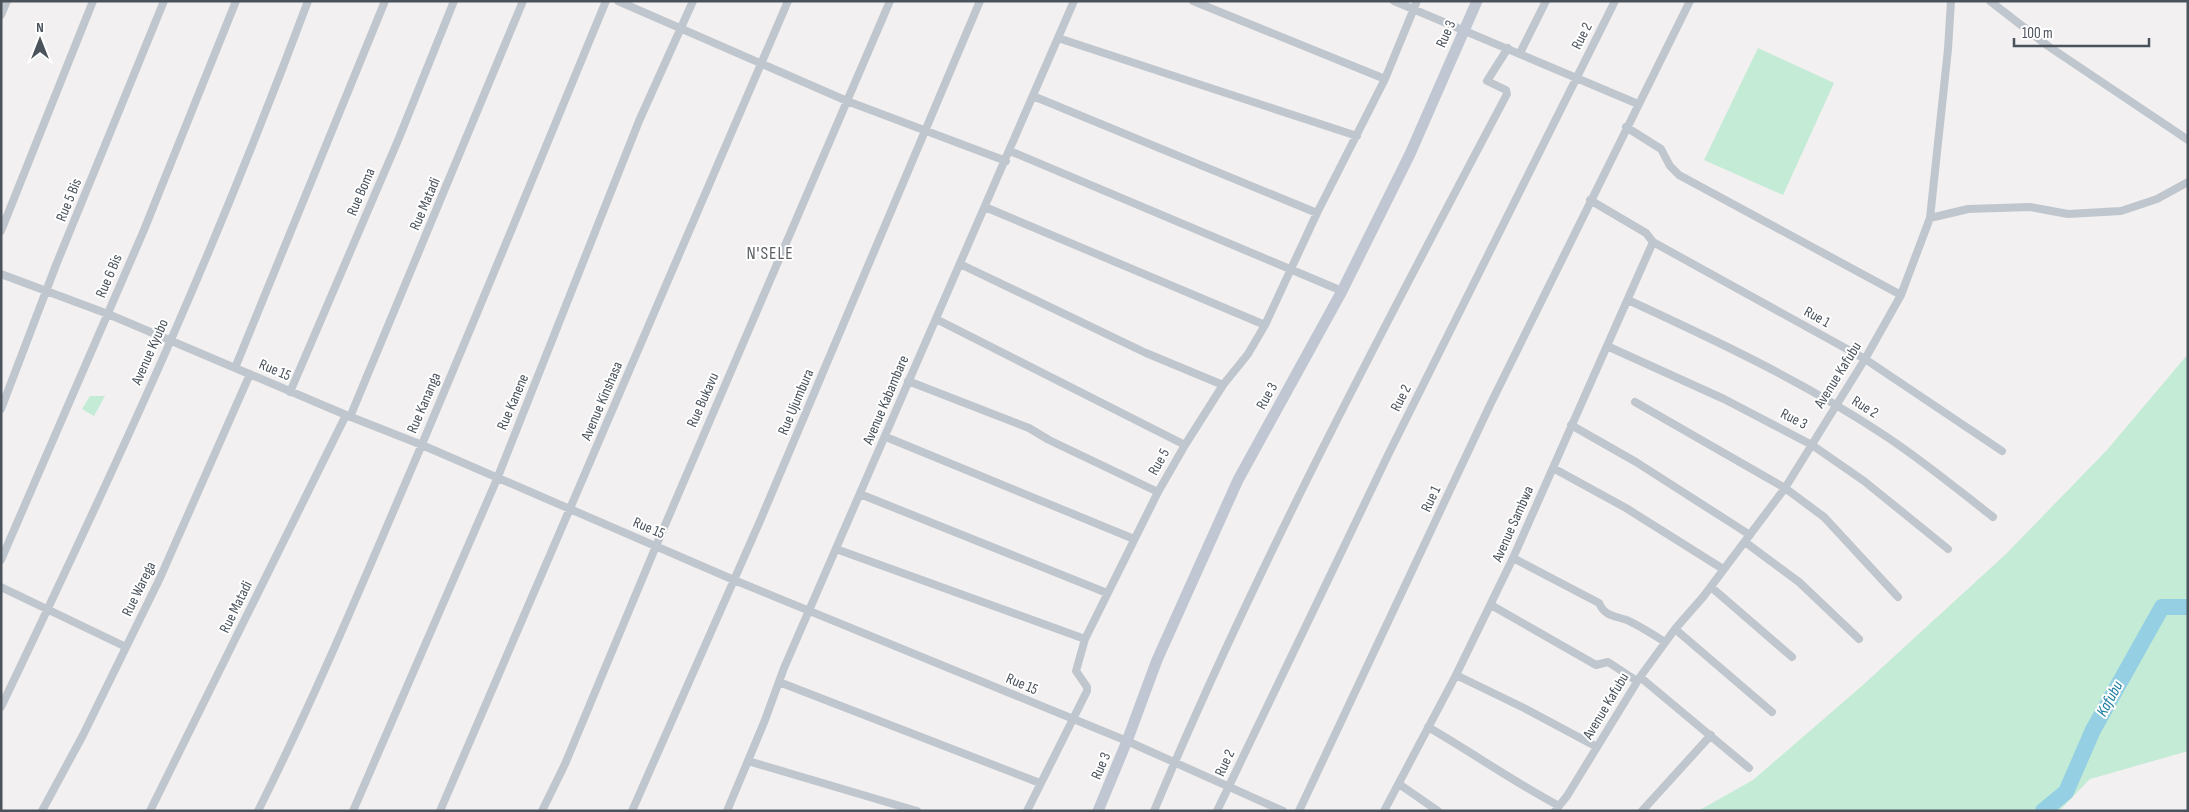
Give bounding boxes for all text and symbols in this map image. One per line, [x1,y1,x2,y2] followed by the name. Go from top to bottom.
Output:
[15,15,65,65] north arrow
[2014,15,2149,47] scale bar
[1432,17,1460,51] street label: Rue 3
[36,19,44,36] text: N
[1567,19,1597,53] street label: Rue 2
[2022,24,2053,43] text: 100 m
[343,165,380,219] street label: Rue Boma
[405,174,445,233] street label: Rue Matadi
[52,176,86,224] street label: Rue 5 Bis
[746,243,794,264] district label: N'SELE
[91,251,127,301] street label: Rue 6 Bis
[1801,302,1834,332] street label: Rue 1
[127,316,173,389] street label: Avenue Kyubo
[1810,338,1866,413] street label: Avenue Kafubu
[858,352,913,448] street label: Avenue Kabambare
[256,355,294,385] street label: Rue 15
[576,359,627,444] street label: Avenue Kinshasa
[774,366,818,438] street label: Rue Ujumbura
[403,370,445,436] street label: Rue Kananga
[683,370,723,430] street label: Rue Bukavu
[493,371,533,433] street label: Rue Kanene
[1252,379,1282,413] street label: Rue 3
[1386,381,1416,415] street label: Rue 2
[1848,392,1882,422] street label: Rue 2
[1777,404,1811,434] street label: Rue 3
[1144,445,1174,479] street label: Rue 5
[1417,482,1446,515] street label: Rue 1
[1487,483,1538,566] street label: Avenue Sambwa
[630,513,668,543] street label: Rue 15
[118,558,160,619] street label: Rue Warega
[215,578,257,636] street label: Rue Matadi
[1003,669,1041,699] street label: Rue 15
[1578,669,1633,744] street label: Avenue Kafubu
[2093,678,2128,720] water label: Kafubu
[1211,746,1239,780] street label: Rue 2
[1087,749,1115,783] street label: Rue 3

